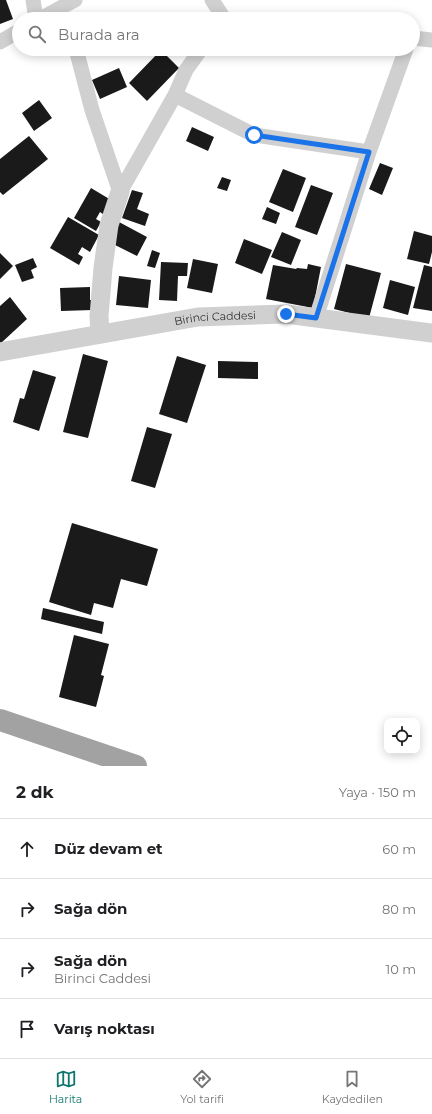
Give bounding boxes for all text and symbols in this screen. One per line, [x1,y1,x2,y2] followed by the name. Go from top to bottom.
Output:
[12,12,420,56] search box
[26,23,48,45] icon: search
[58,25,140,44] text: Burada ara
[245,126,263,144] route start
[277,305,295,323] route end
[173,308,256,328] street label: Birinci Caddesi
[384,718,420,754] map controls
[384,718,420,754] button: locate
[16,782,54,802] text: 2 dk
[339,784,416,800] text: Yaya · 150 m
[16,838,38,860] icon: ahead
[54,839,163,858] text: Düz devam et
[382,841,416,857] text: 60 m
[16,898,38,920] icon: right
[54,899,127,918] text: Sağa dön
[382,901,416,917] text: 80 m
[54,951,127,970] text: Sağa dön
[16,958,38,980] icon: right
[386,961,416,977] text: 10 m
[54,970,151,986] text: Birinci Caddesi
[16,1018,38,1040] icon: arrive
[54,1019,155,1038] text: Varış noktası
[49,1068,82,1106] tab: Harita
[180,1068,224,1106] tab: Yol tarifi
[322,1068,383,1106] tab: Kaydedilen

